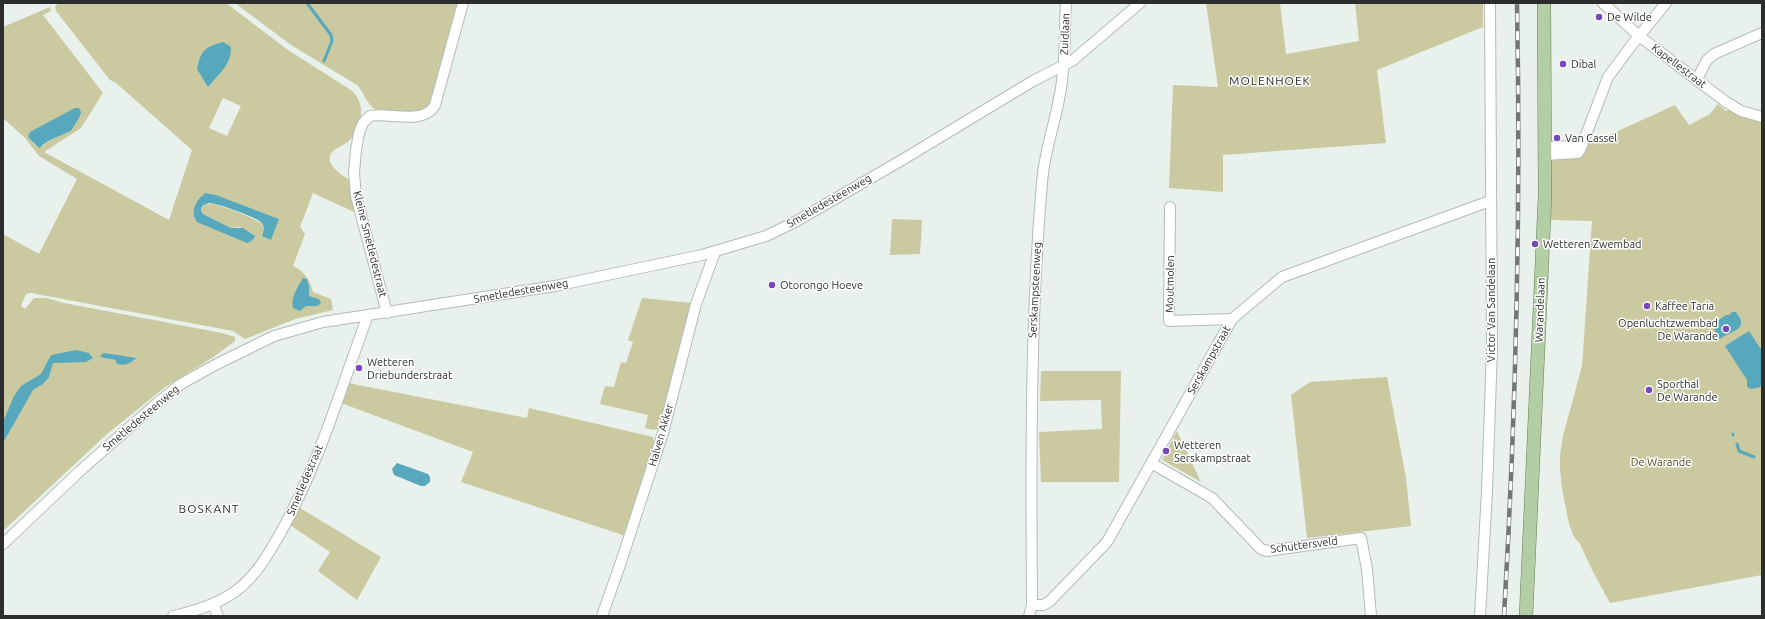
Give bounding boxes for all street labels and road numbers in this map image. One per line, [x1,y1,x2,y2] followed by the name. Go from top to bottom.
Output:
[1058,13,1072,55] street label: Zuidlaan
[1649,41,1709,91] street label: Kapellestraat
[784,171,874,231] street label: Smetledesteenweg
[350,189,390,299] street label: Kleine Smetledestraat
[1026,242,1044,338] street label: Serskampsteenweg
[1163,255,1177,313] street label: Moutmolen
[1484,258,1498,362] street label: Victor Van Sandelaan
[473,276,569,306] street label: Smetledesteenweg
[1532,277,1548,343] street label: Warandelaan
[1185,323,1233,397] street label: Serskampstraat
[100,382,182,454] street label: Smetledesteenweg
[646,402,676,468] street label: Halven Akker
[284,442,326,518] street label: Smetledestraat
[1270,534,1338,556] street label: Schuttersveld

